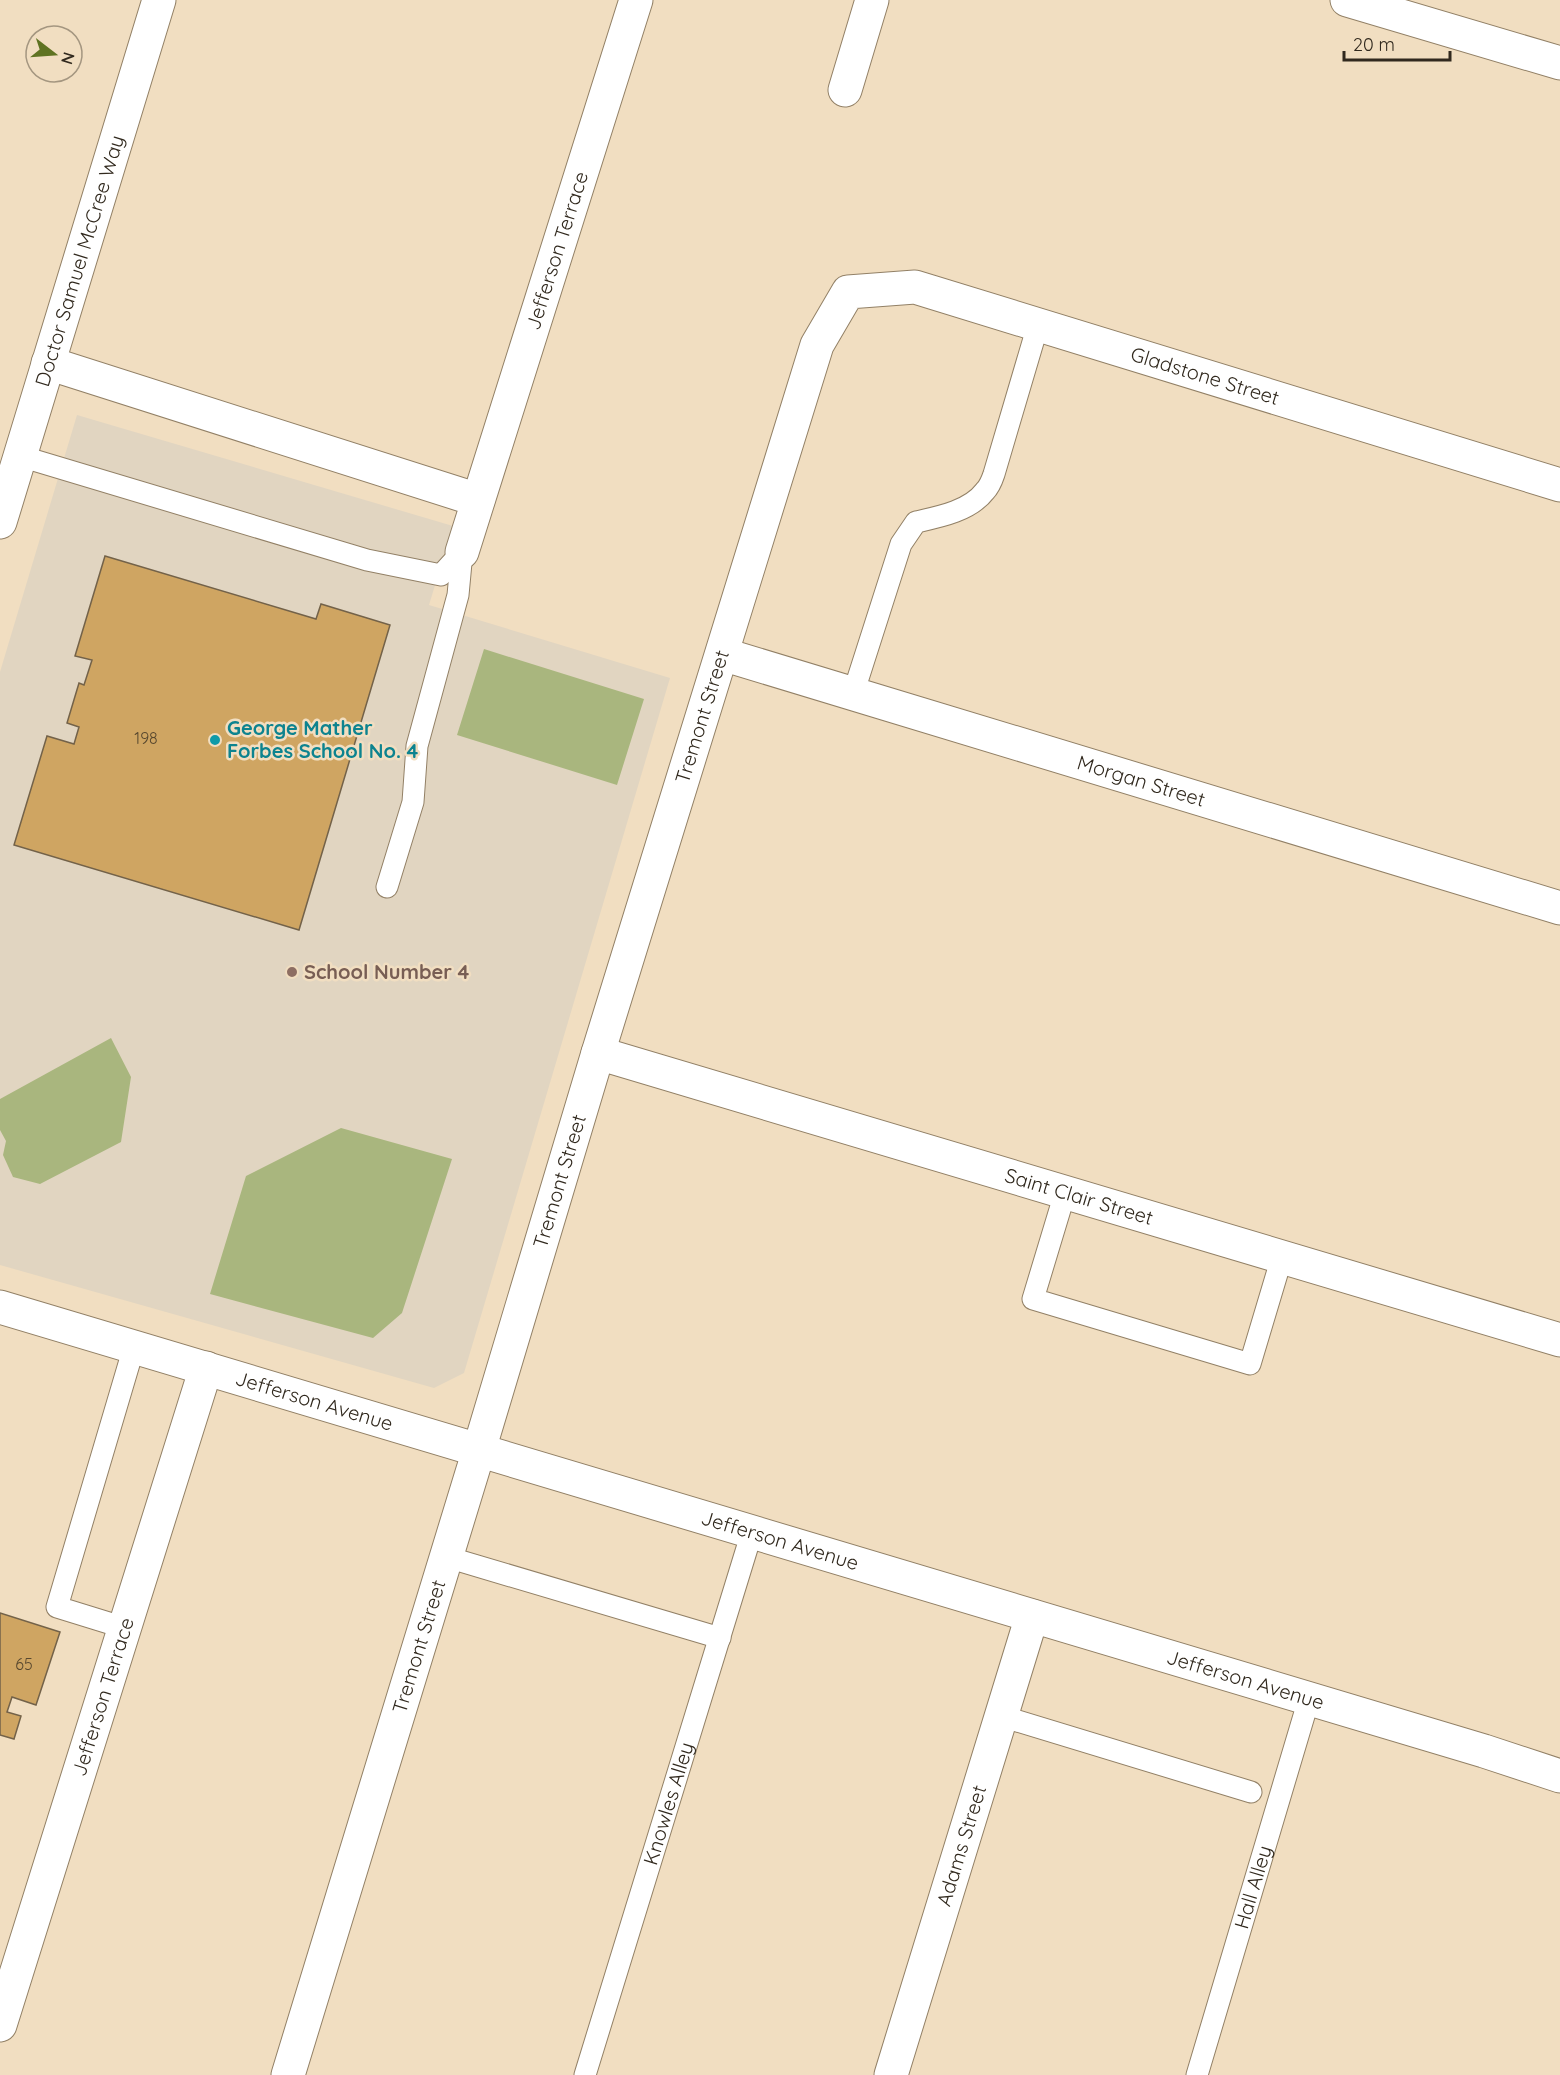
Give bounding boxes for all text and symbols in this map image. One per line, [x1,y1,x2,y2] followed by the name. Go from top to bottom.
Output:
[24,24,84,84] north arrow
[1344,24,1450,62] scale bar
[1353,33,1395,56] text: 20 m
[57,50,80,67] text: N
[29,132,129,389] street label: Doctor Samuel McCree Way
[520,168,593,333] street label: Jefferson Terrace
[1128,341,1283,410] street label: Gladstone Street
[669,647,734,786] street label: Tremont Street
[227,715,418,763] place label: George Mather Forbes School No. 4
[134,728,158,748] house number: 198
[208,733,222,747] marker: George Mather Forbes School No. 4
[1074,749,1208,812] street label: Morgan Street
[304,959,470,984] place label: School Number 4
[285,965,299,979] marker: School Number 4
[527,1111,591,1251] street label: Tremont Street
[1002,1162,1156,1230] street label: Saint Clair Street
[233,1365,396,1436] street label: Jefferson Avenue
[698,1504,862,1575] street label: Jefferson Avenue
[386,1576,451,1716] street label: Tremont Street
[66,1614,139,1779] street label: Jefferson Terrace
[1164,1644,1327,1715] street label: Jefferson Avenue
[15,1654,33,1674] house number: 65
[637,1739,699,1868] street label: Knowles Alley
[931,1782,991,1909] street label: Adams Street
[1228,1842,1277,1932] street label: Hall Alley

